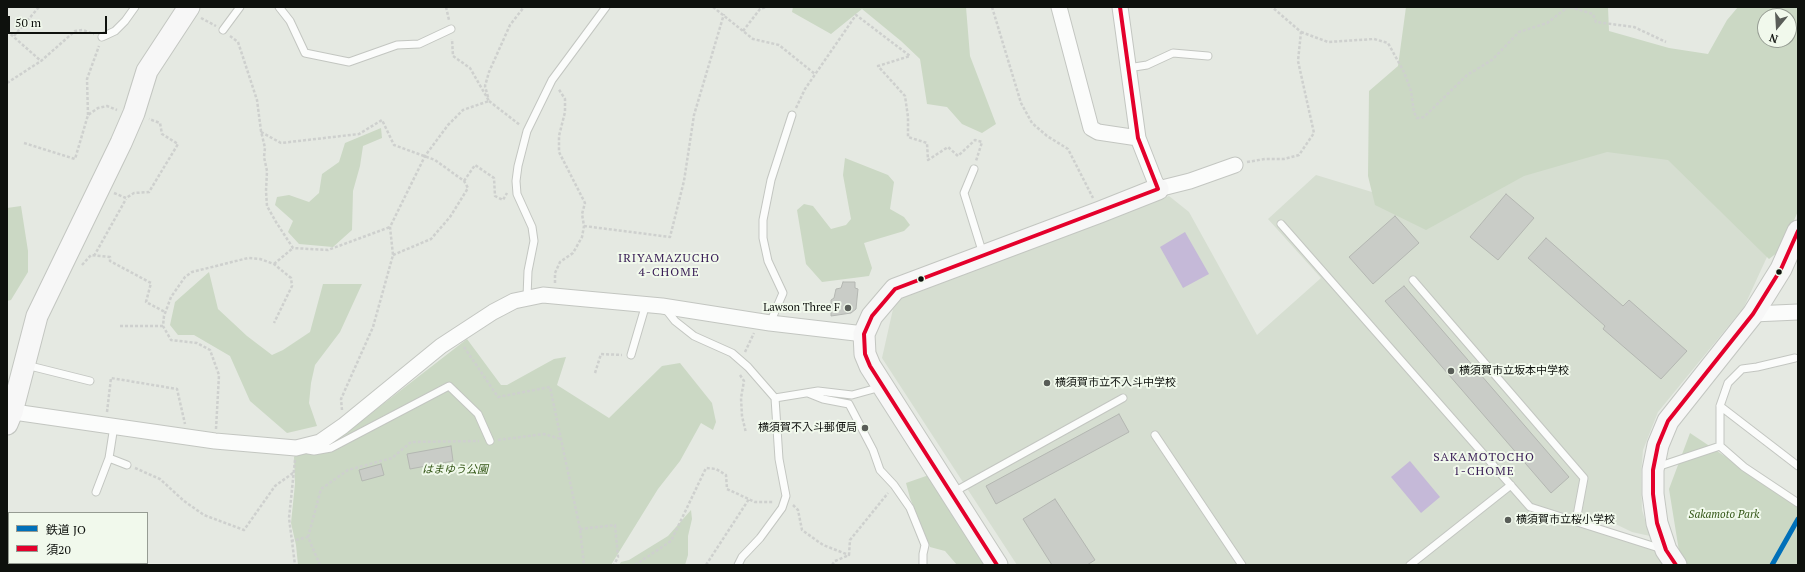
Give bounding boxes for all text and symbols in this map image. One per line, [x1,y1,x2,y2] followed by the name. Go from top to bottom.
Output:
[10,8,109,34] scale bar
[1757,8,1797,48] north arrow
[15,15,41,30] text: 50 m
[1767,31,1780,46] text: N
[618,252,720,280] district label: IRIYAMAZUCHO 4-CHOME
[1774,267,1784,277] unlabelled marker
[916,274,926,284] unlabelled marker
[763,301,840,315] place label: Lawson Three F
[843,303,853,313] marker: Lawson Three F
[1459,364,1569,378] place label: 横須賀市立坂本中学校
[1446,366,1456,376] marker: 横須賀市立坂本中学校
[1055,376,1176,390] place label: 横須賀市立不入斗中学校
[1042,378,1052,388] marker: 横須賀市立不入斗中学校
[758,421,857,435] place label: 横須賀不入斗郵便局
[860,423,870,433] marker: 横須賀不入斗郵便局
[1433,451,1535,479] district label: SAKAMOTOCHO 1-CHOME
[422,463,488,477] park label: はまゆう公園
[1689,508,1759,522] park label: Sakamoto Park
[8,512,148,564] legend
[1516,513,1615,527] place label: 横須賀市立桜小学校
[1503,515,1513,525] marker: 横須賀市立桜小学校
[46,522,86,537] text: 鉄道 JO
[46,542,71,557] text: 須20

